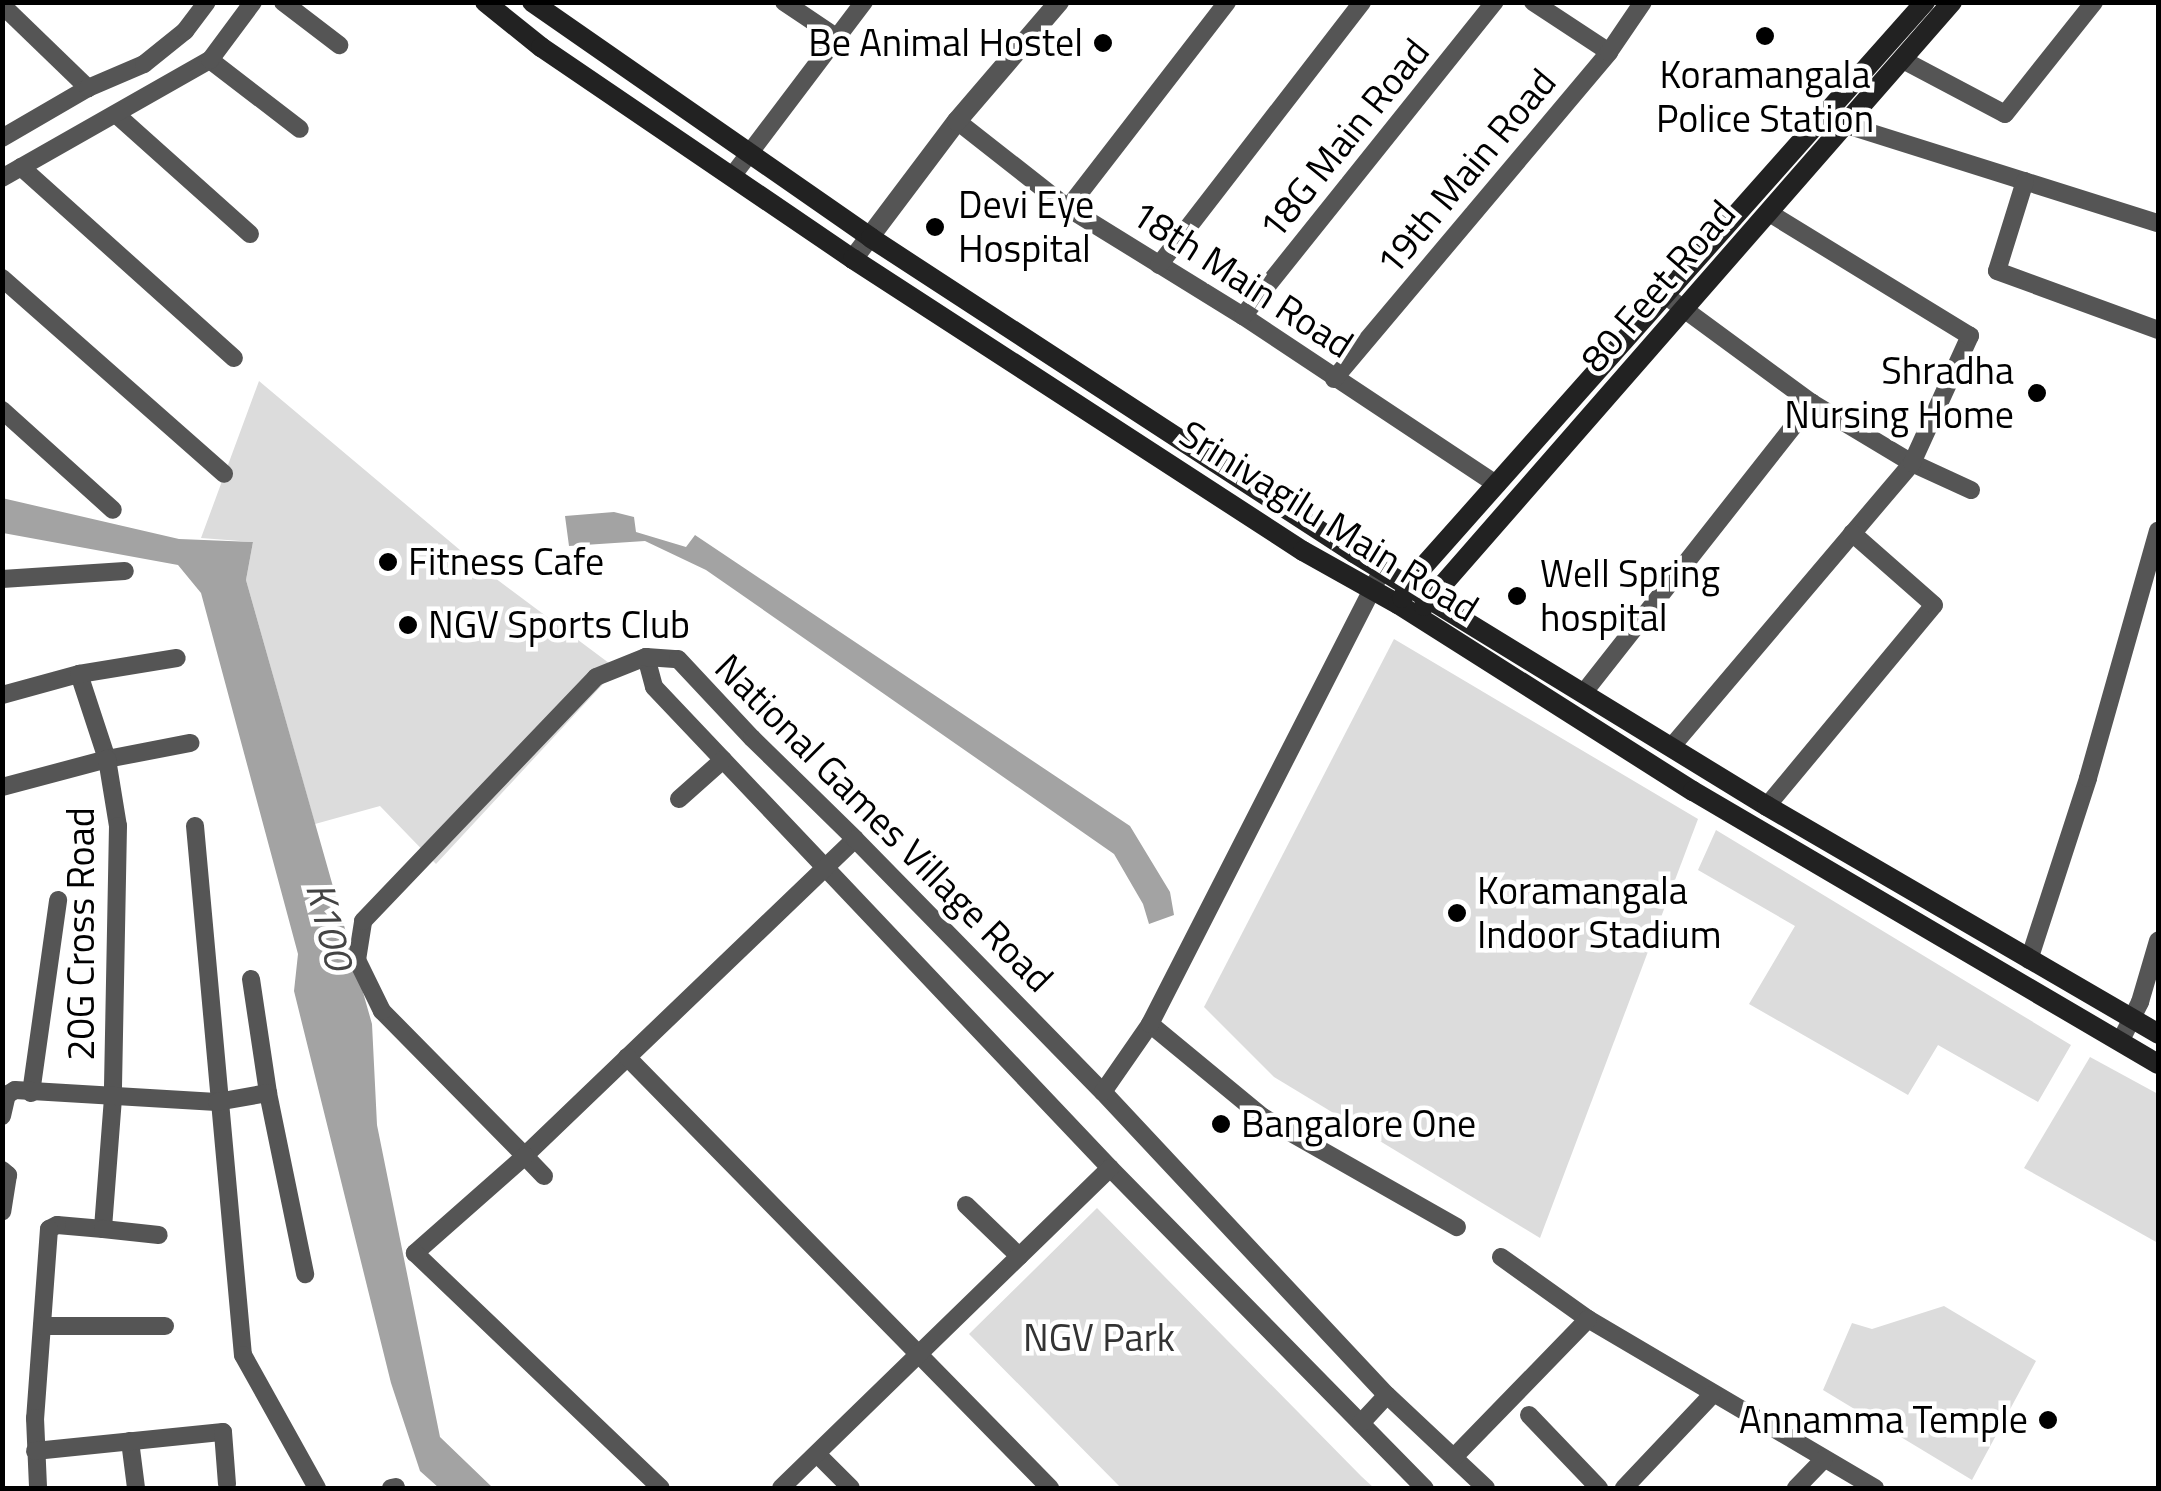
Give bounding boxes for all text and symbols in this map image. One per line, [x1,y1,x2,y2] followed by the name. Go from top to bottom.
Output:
[808,20,1083,66] place label: Be Animal Hostel
[1754,25,1776,47] marker: Koramangala Police Station
[1249,30,1439,248] street label: 18G Main Road
[1092,32,1114,54] marker: Be Animal Hostel
[1656,52,1874,142] place label: Koramangala Police Station
[1367,60,1565,284] street label: 19th Main Road
[958,182,1094,272] place label: Devi Eye Hospital
[1123,190,1361,368] street label: 18th Main Road
[1571,191,1745,381] street label: 80 Feet Road
[922,214,948,240] marker: Devi Eye Hospital
[1784,348,2014,438] place label: Shradha Nursing Home
[2024,380,2050,406] marker: Shradha Nursing Home
[1171,411,1487,631] street label: Srinivagilu Main Road
[408,539,604,585] place label: Fitness Cafe
[377,551,399,573] marker: Fitness Cafe
[1540,551,1720,640] place label: Well Spring hospital
[1504,583,1530,609] marker: Well Spring hospital
[428,602,690,648] place label: NGV Sports Club
[397,614,419,636] marker: NGV Sports Club
[706,645,1062,1001] street label: National Games Village Road
[58,807,104,1061] street label: 20G Cross Road
[1477,868,1721,958] place label: Koramangala Indoor Stadium
[296,877,364,975] water label: K100
[1446,902,1468,924] marker: Koramangala Indoor Stadium
[1241,1101,1476,1147] place label: Bangalore One
[1210,1113,1232,1135] marker: Bangalore One
[1023,1315,1175,1361] park label: NGV Park
[1739,1397,2028,1443] place label: Annamma Temple
[2037,1409,2059,1431] marker: Annamma Temple

